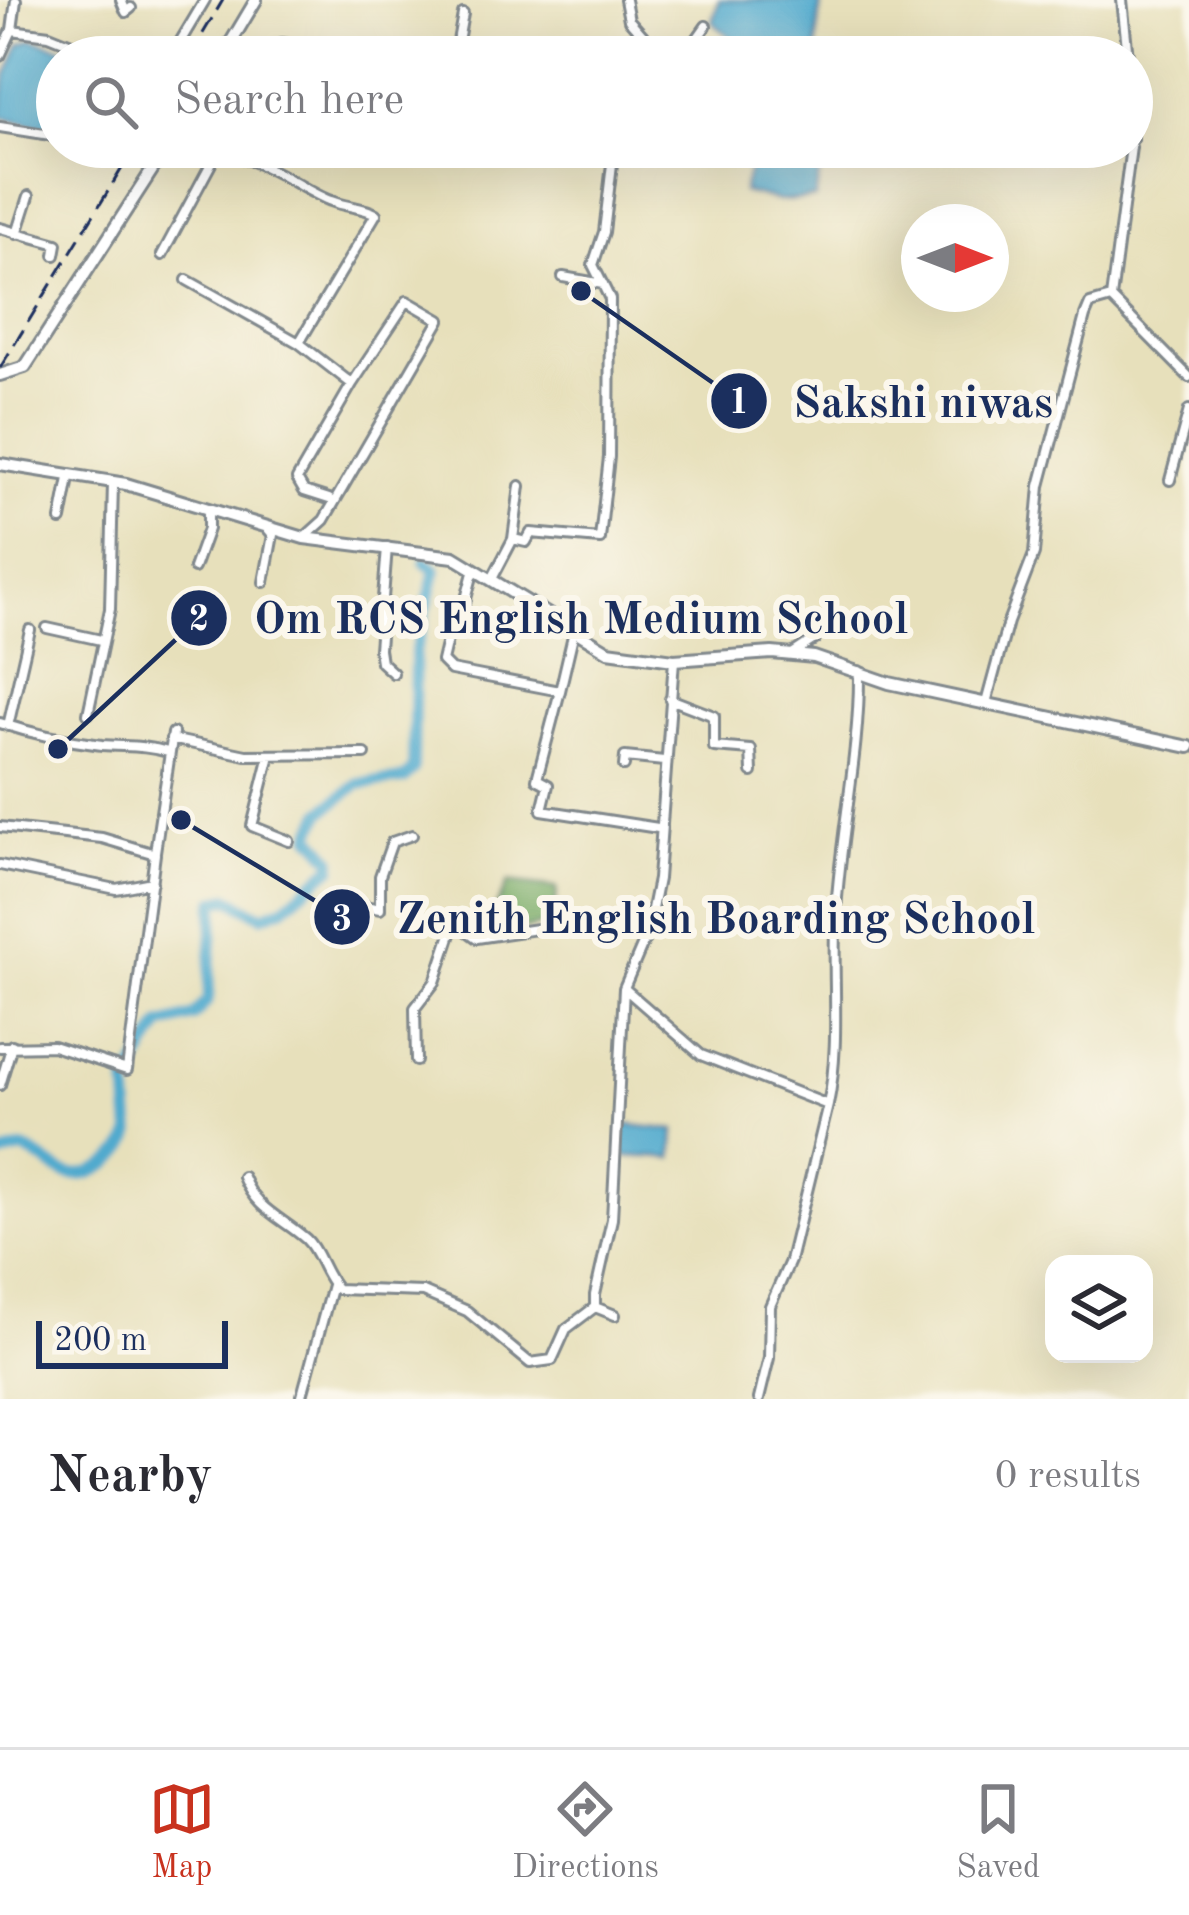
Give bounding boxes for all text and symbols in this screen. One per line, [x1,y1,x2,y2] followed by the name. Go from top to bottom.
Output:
[36,36,1153,168] search box
[78,69,144,135] icon: search
[174,79,404,124] text: Search here
[901,204,1009,312] north arrow
[709,360,1077,441] callout: Sakshi niwas
[793,383,1053,428] text: Sakshi niwas
[729,386,749,422] text: 1
[169,577,932,658] callout: Om RCS English Medium School
[254,599,908,644] text: Om RCS English Medium School
[189,603,209,639] text: 2
[312,877,1059,958] callout: Zenith English Boarding School
[397,899,1035,944] text: Zenith English Boarding School
[332,903,352,939] text: 3
[1045,1255,1153,1363] map controls
[1045,1255,1153,1363] button: layers
[36,1315,228,1368] scale bar
[54,1325,147,1358] text: 200 m
[48,1452,213,1503] text: Nearby
[995,1457,1141,1496] text: 0 results
[149,1776,215,1889] tab: Map
[512,1776,659,1889] tab: Directions
[956,1776,1040,1889] tab: Saved

